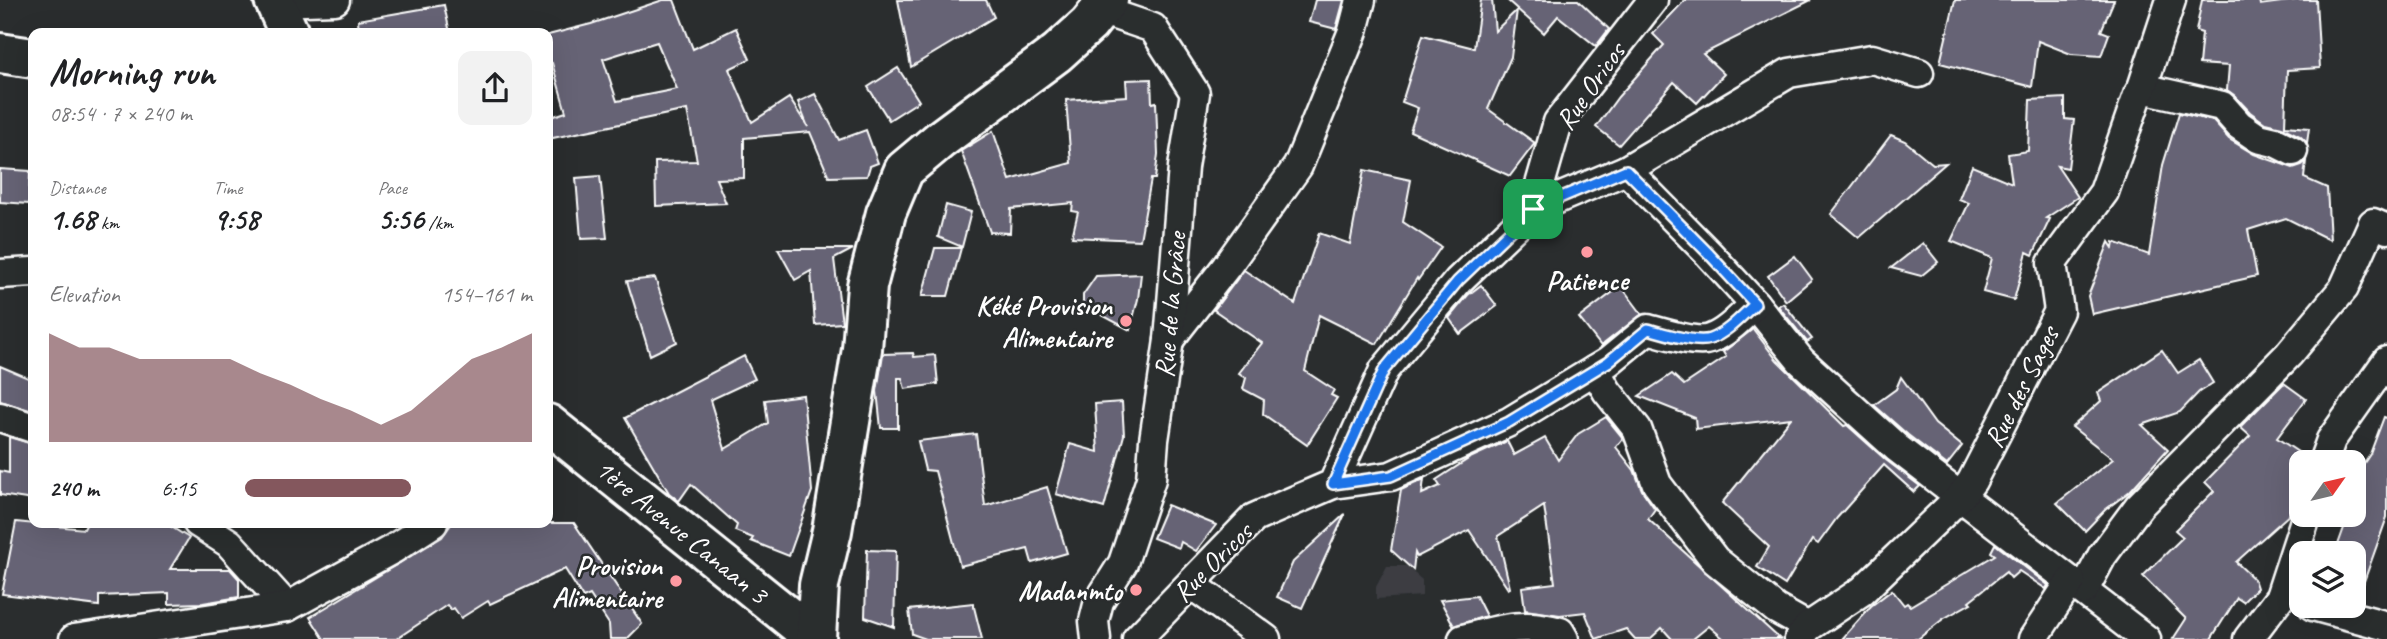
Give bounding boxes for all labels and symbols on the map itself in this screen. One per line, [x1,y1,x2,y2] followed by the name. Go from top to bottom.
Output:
[1547,33,1634,137] street label: Rue Oricos
[1503,179,1563,239] pin
[1146,229,1194,379] street label: Rue de la Grâce
[1579,244,1595,260] marker: Patience
[1546,263,1630,298] place label: Patience
[976,288,1115,355] place label: Kéké Provision Alimentaire
[1118,313,1134,329] marker: Kéké Provision Alimentaire
[1976,319,2067,453] street label: Rue des Sages
[2289,450,2366,527] north arrow
[589,451,777,613] street label: 1ère Avenue Canaan 3
[1165,513,1261,609] street label: Rue Oricos
[552,548,665,615] place label: Provision Alimentaire
[668,573,684,589] marker: Provision Alimentaire
[1018,573,1124,608] place label: Madanmto
[1128,582,1144,598] marker: Madanmto

